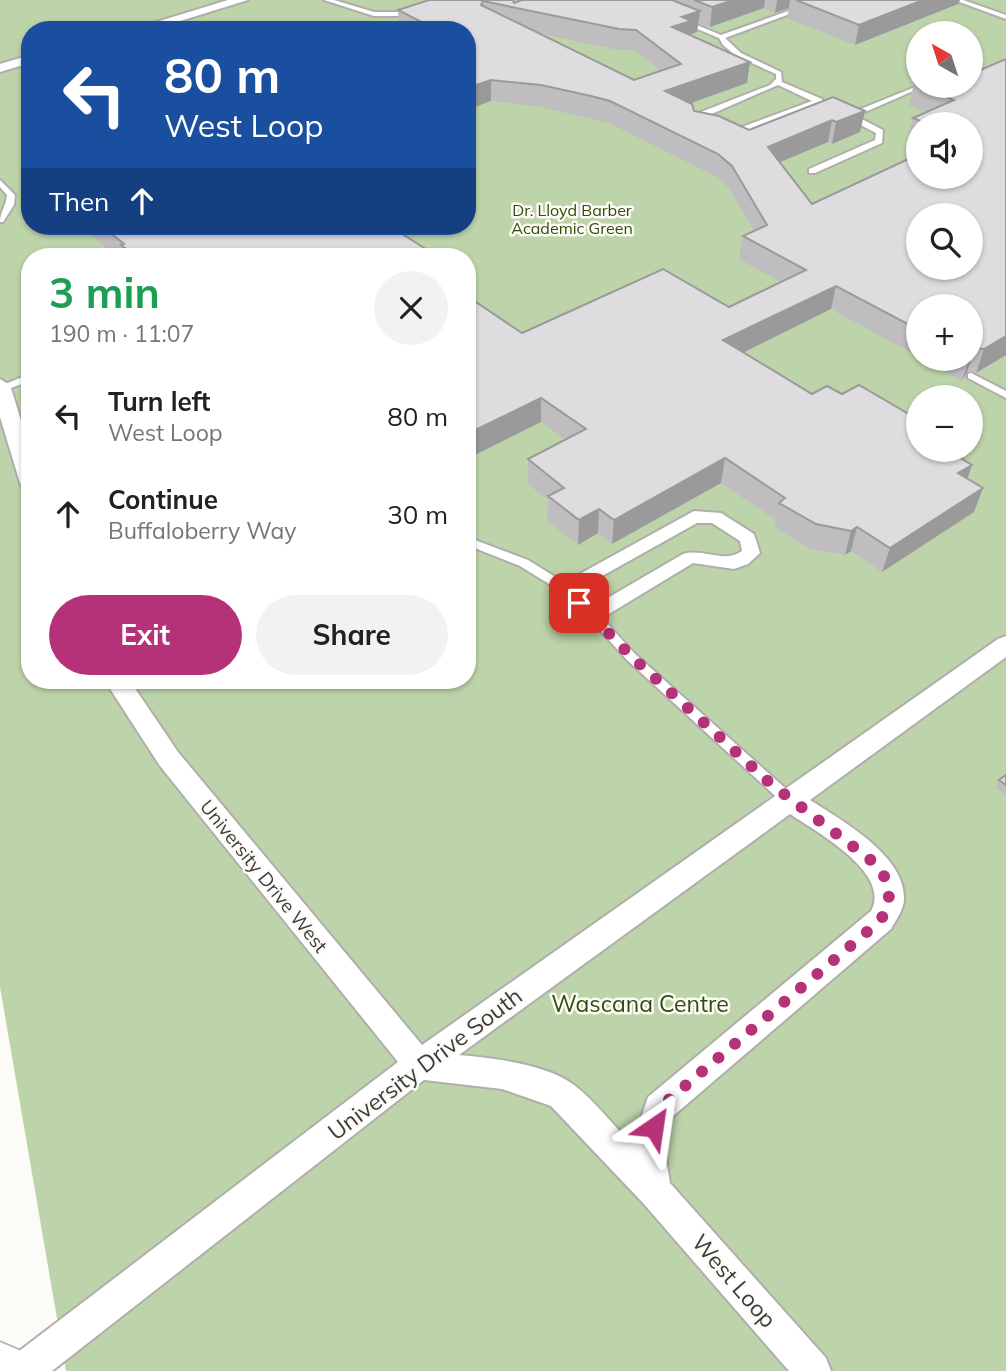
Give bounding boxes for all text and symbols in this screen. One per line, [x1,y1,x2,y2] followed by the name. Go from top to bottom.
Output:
[906,21,984,98] north arrow
[906,21,983,462] map controls
[164,44,280,105] text: 80 m
[49,49,140,140] icon: left
[164,105,323,145] text: West Loop
[906,112,983,189] button: sound
[123,182,161,220] icon: ahead
[49,185,109,218] text: Then
[511,200,633,238] park label: Dr. Lloyd Barber Academic Green
[906,203,983,280] button: search
[49,266,160,319] text: 3 min
[374,271,448,345] button: close
[906,294,983,371] button: +
[49,319,194,348] text: 190 m · 11:07
[108,385,210,418] text: Turn left
[906,385,983,462] button: −
[49,397,87,435] icon: left
[387,400,448,433] text: 80 m
[108,418,223,447] text: West Loop
[108,483,218,516] text: Continue
[49,495,87,533] icon: ahead
[387,498,448,531] text: 30 m
[108,516,296,545] text: Buffaloberry Way
[549,573,609,633] pin
[560,584,598,622] icon: arrive
[49,595,242,675] button: Exit
[256,595,448,675] button: Share
[195,795,333,957] street label: University Drive West
[322,981,528,1146] street label: University Drive South
[551,989,729,1018] park label: Wascana Centre
[617,1090,691,1164] position arrow
[686,1228,783,1333] street label: West Loop

